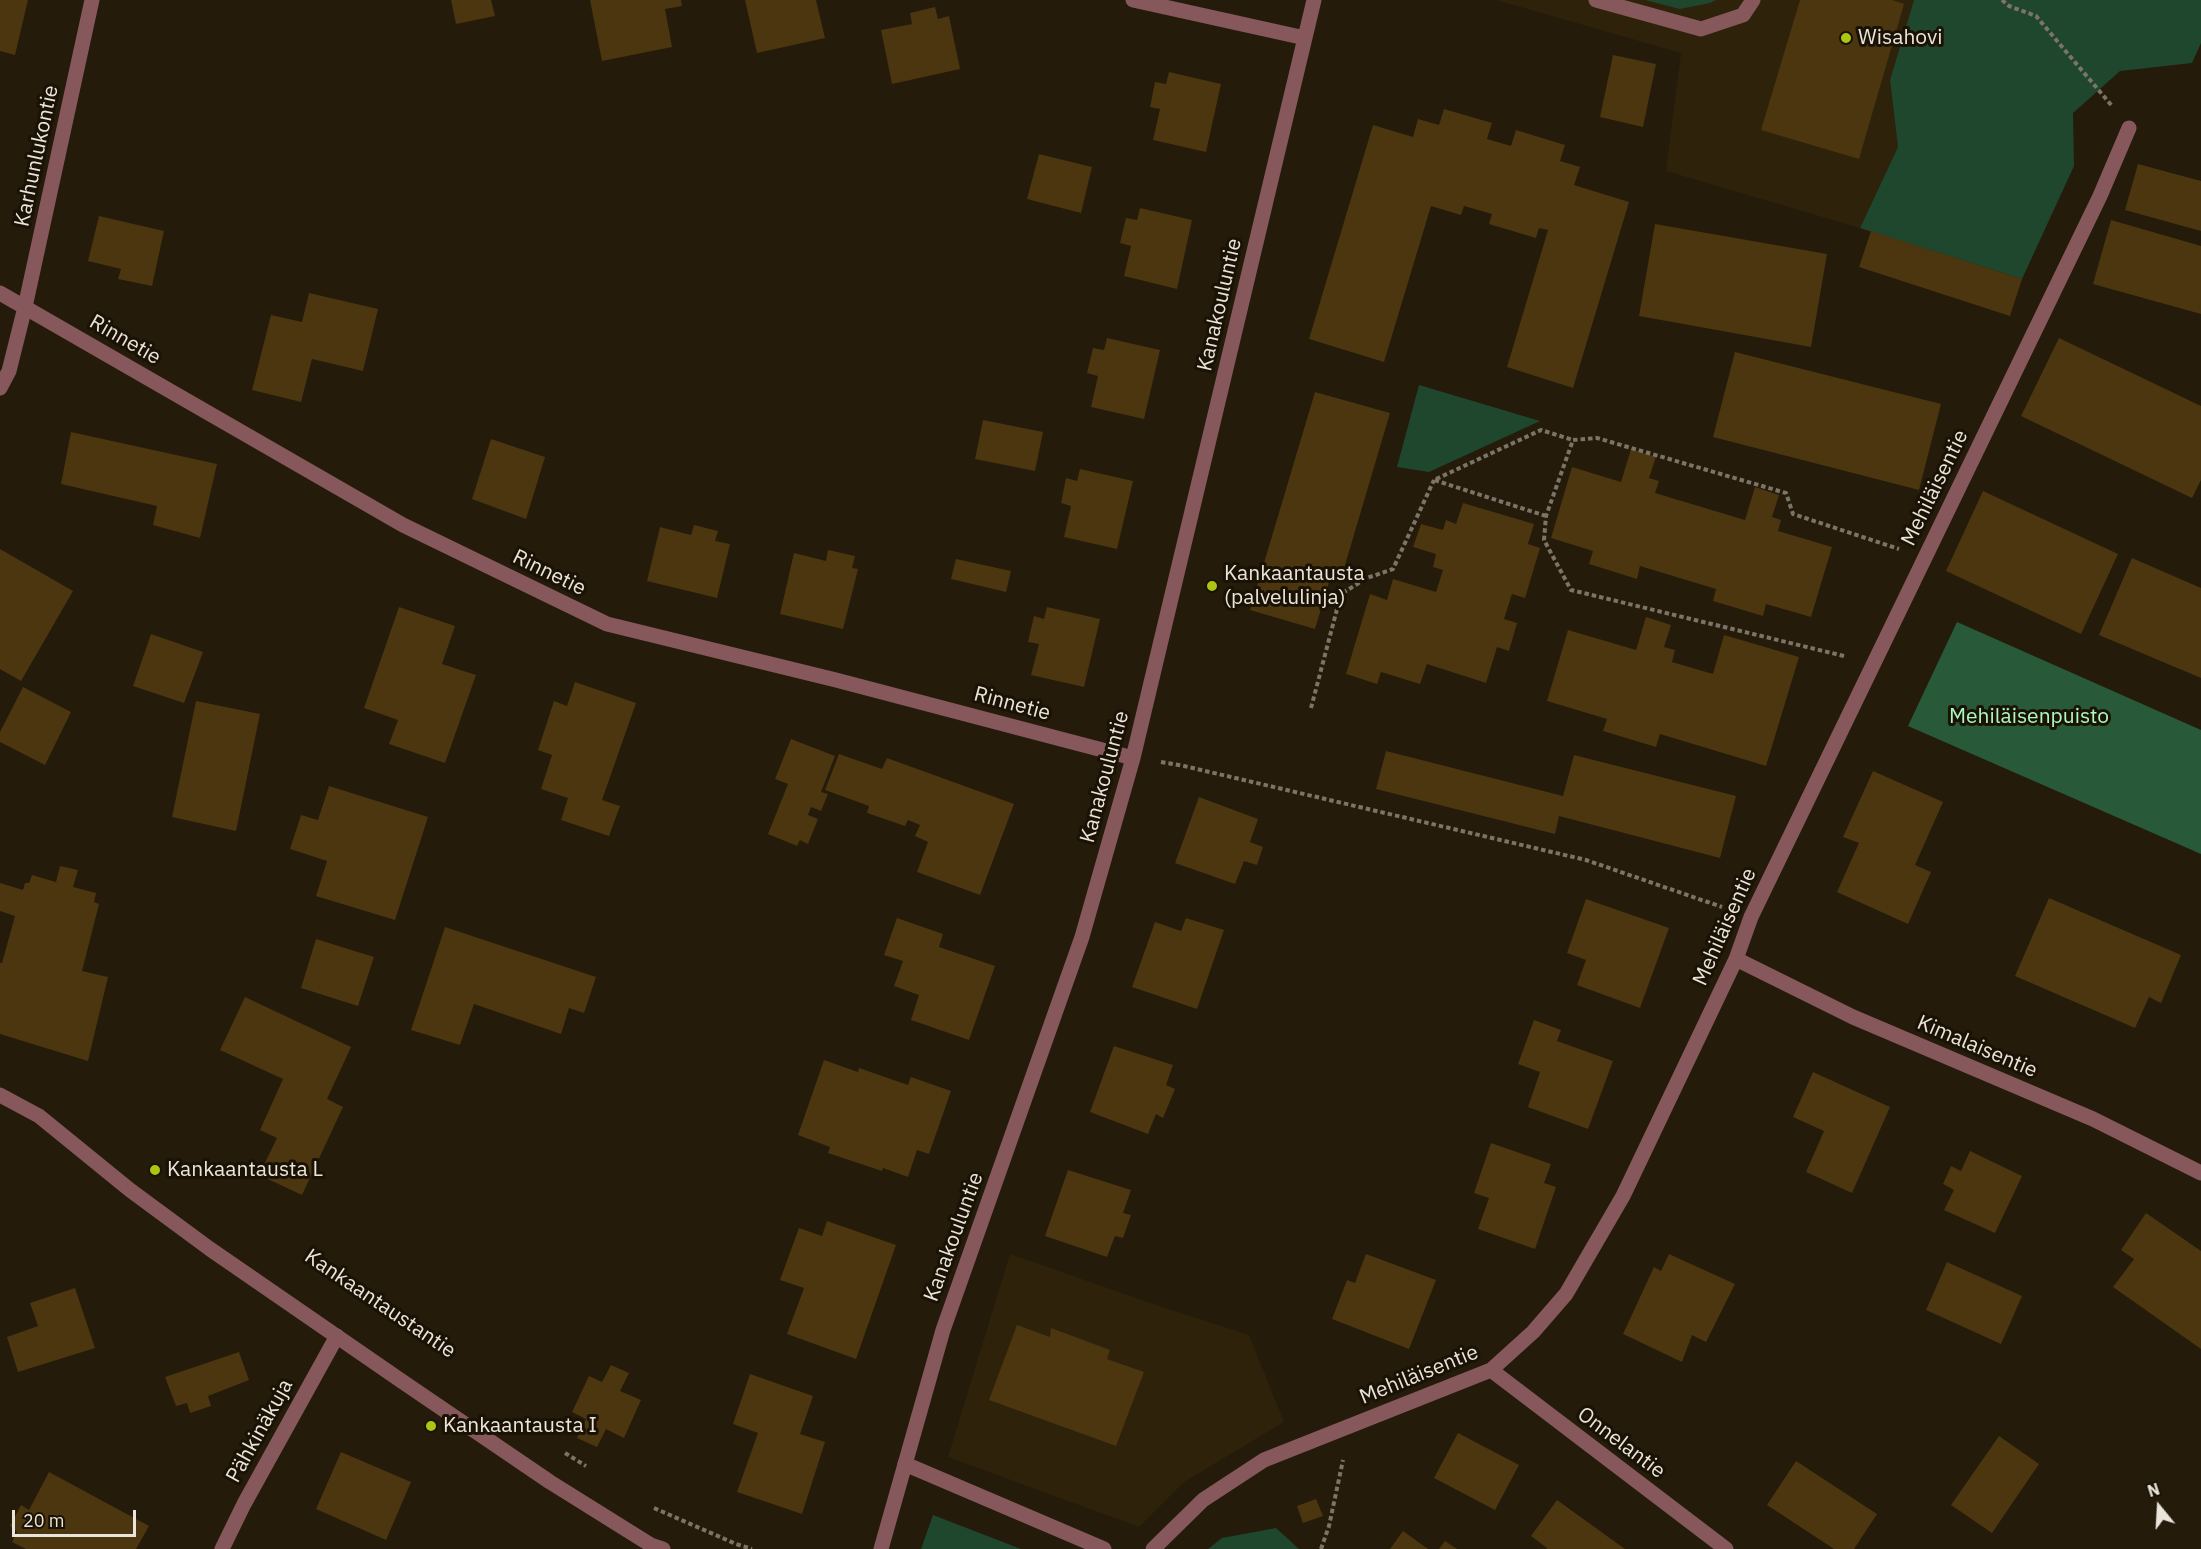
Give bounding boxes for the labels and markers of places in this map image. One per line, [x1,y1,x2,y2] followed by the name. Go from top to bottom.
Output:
[1858,25,1943,51] place label: Wisahovi
[1839,31,1853,45] marker: Wisahovi
[1224,561,1365,611] place label: Kankaantausta (palvelulinja)
[1205,579,1219,593] marker: Kankaantausta (palvelulinja)
[167,1157,323,1183] place label: Kankaantausta L
[148,1163,162,1177] marker: Kankaantausta L
[443,1413,597,1439] place label: Kankaantausta I
[424,1419,438,1433] marker: Kankaantausta I

